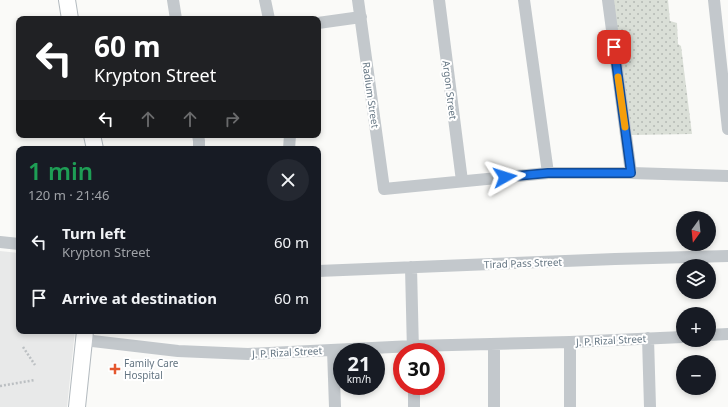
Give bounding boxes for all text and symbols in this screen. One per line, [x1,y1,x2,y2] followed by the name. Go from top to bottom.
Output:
[94,27,161,65] text: 60 m
[597,30,631,64] pin
[28,32,80,84] icon: left
[603,36,625,58] icon: arrive
[439,60,461,121] street label: Argon Street
[359,61,383,129] street label: Radium Street
[94,63,216,87] text: Krypton Street
[95,108,117,130] icon: left
[137,108,159,130] icon: ahead
[179,108,201,130] icon: ahead
[221,108,243,130] icon: right
[28,154,93,187] text: 1 min
[484,156,526,198] position arrow
[267,159,309,201] button: close
[28,186,109,204] text: 120 m · 21:46
[676,211,716,251] north arrow
[676,211,716,395] map controls
[62,223,126,243] text: Turn left
[28,231,50,253] icon: left
[274,232,309,252] text: 60 m
[62,243,150,261] text: Krypton Street
[484,255,563,271] street label: Tirad Pass Street
[676,259,716,299] button: layers
[28,287,50,309] icon: arrive
[62,288,217,308] text: Arrive at destination
[274,288,309,308] text: 60 m
[676,307,716,347] button: +
[575,331,647,349] street label: J. P. Rizal Street
[251,343,323,361] street label: J. P. Rizal Street
[393,343,445,395] speed limit sign: 30
[348,350,370,377] text: 21
[676,355,716,395] button: −
[124,356,179,382] place label: Family Care Hospital
[109,363,121,375] marker: Family Care Hospital
[347,372,371,386] text: km/h

